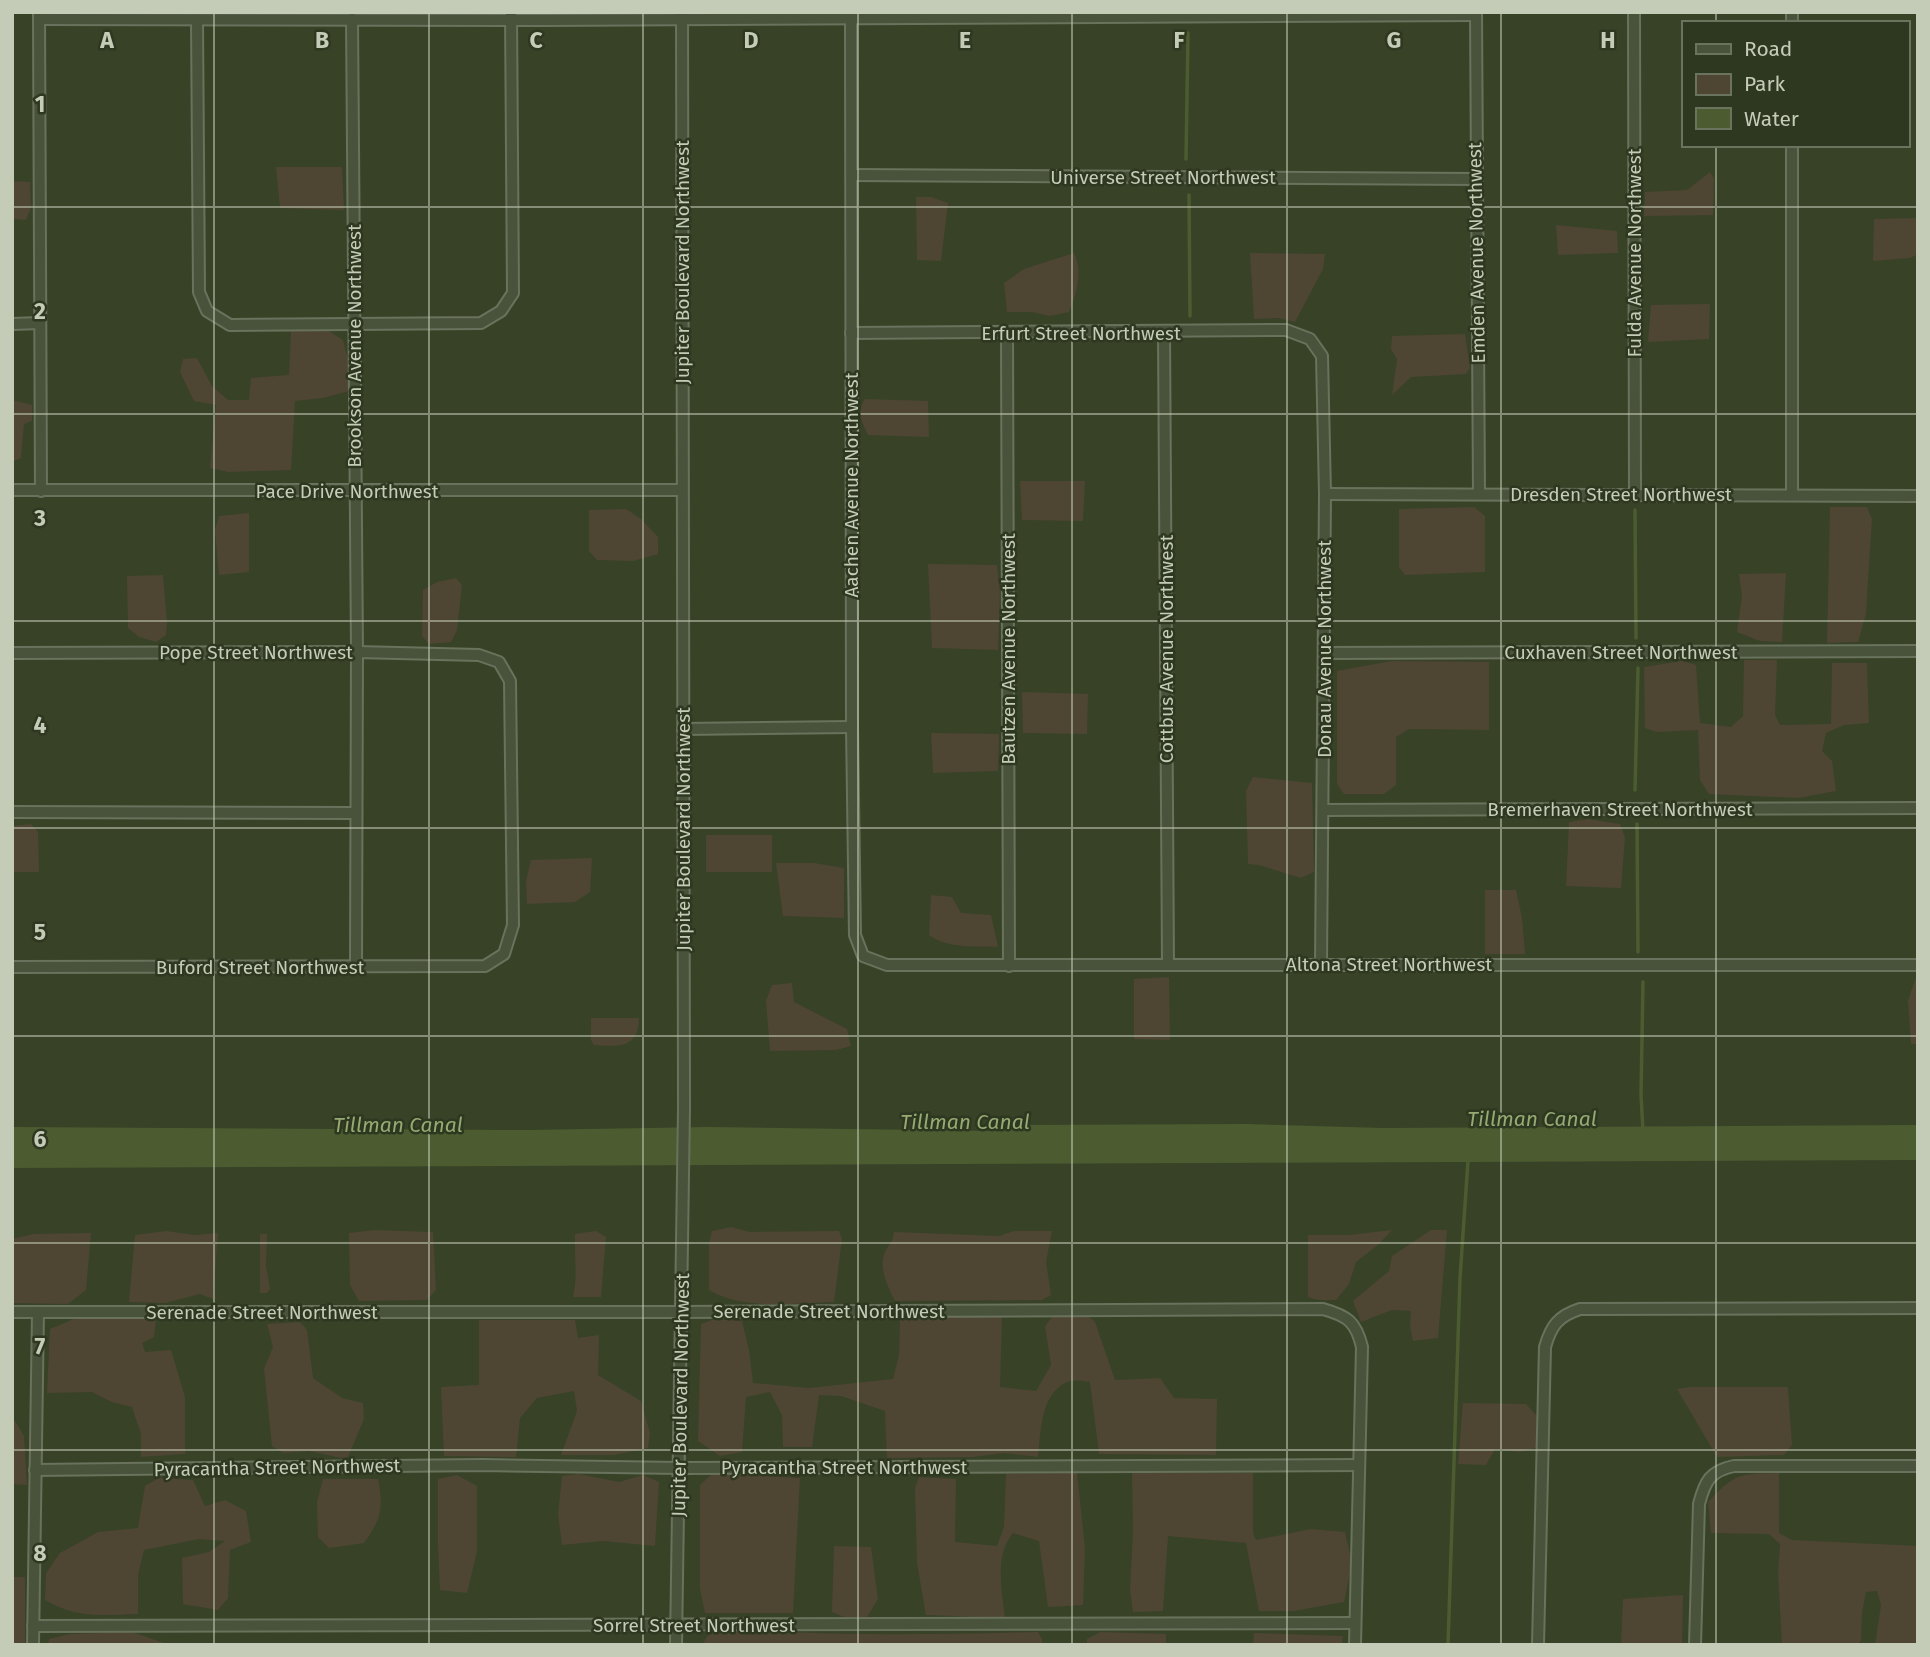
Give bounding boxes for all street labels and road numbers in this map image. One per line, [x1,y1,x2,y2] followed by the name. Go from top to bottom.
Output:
[671,140,694,384] street label: Jupiter Boulevard Northwest
[1463,142,1490,364] street label: Emden Avenue Northwest
[1623,148,1646,358] street label: Fulda Avenue Northwest
[1050,166,1276,189] street label: Universe Street Northwest
[343,224,366,468] street label: Brookson Avenue Northwest
[981,322,1181,345] street label: Erfurt Street Northwest
[840,372,863,598] street label: Aachen Avenue Northwest
[255,480,439,503] street label: Pace Drive Northwest
[1510,483,1732,506] street label: Dresden Street Northwest
[997,533,1020,765] street label: Bautzen Avenue Northwest
[1155,535,1178,763] street label: Cottbus Avenue Northwest
[1313,540,1336,758] street label: Donau Avenue Northwest
[159,641,353,664] street label: Pope Street Northwest
[1504,641,1738,664] street label: Cuxhaven Street Northwest
[672,707,695,951] street label: Jupiter Boulevard Northwest
[1487,798,1753,821] street label: Bremerhaven Street Northwest
[1286,953,1492,976] street label: Altona Street Northwest
[156,956,365,979] street label: Buford Street Northwest
[667,1273,694,1517] street label: Jupiter Boulevard Northwest
[713,1300,945,1323] street label: Serenade Street Northwest
[146,1301,378,1324] street label: Serenade Street Northwest
[153,1454,401,1481] street label: Pyracantha Street Northwest
[721,1456,967,1479] street label: Pyracantha Street Northwest
[593,1614,795,1637] street label: Sorrel Street Northwest

